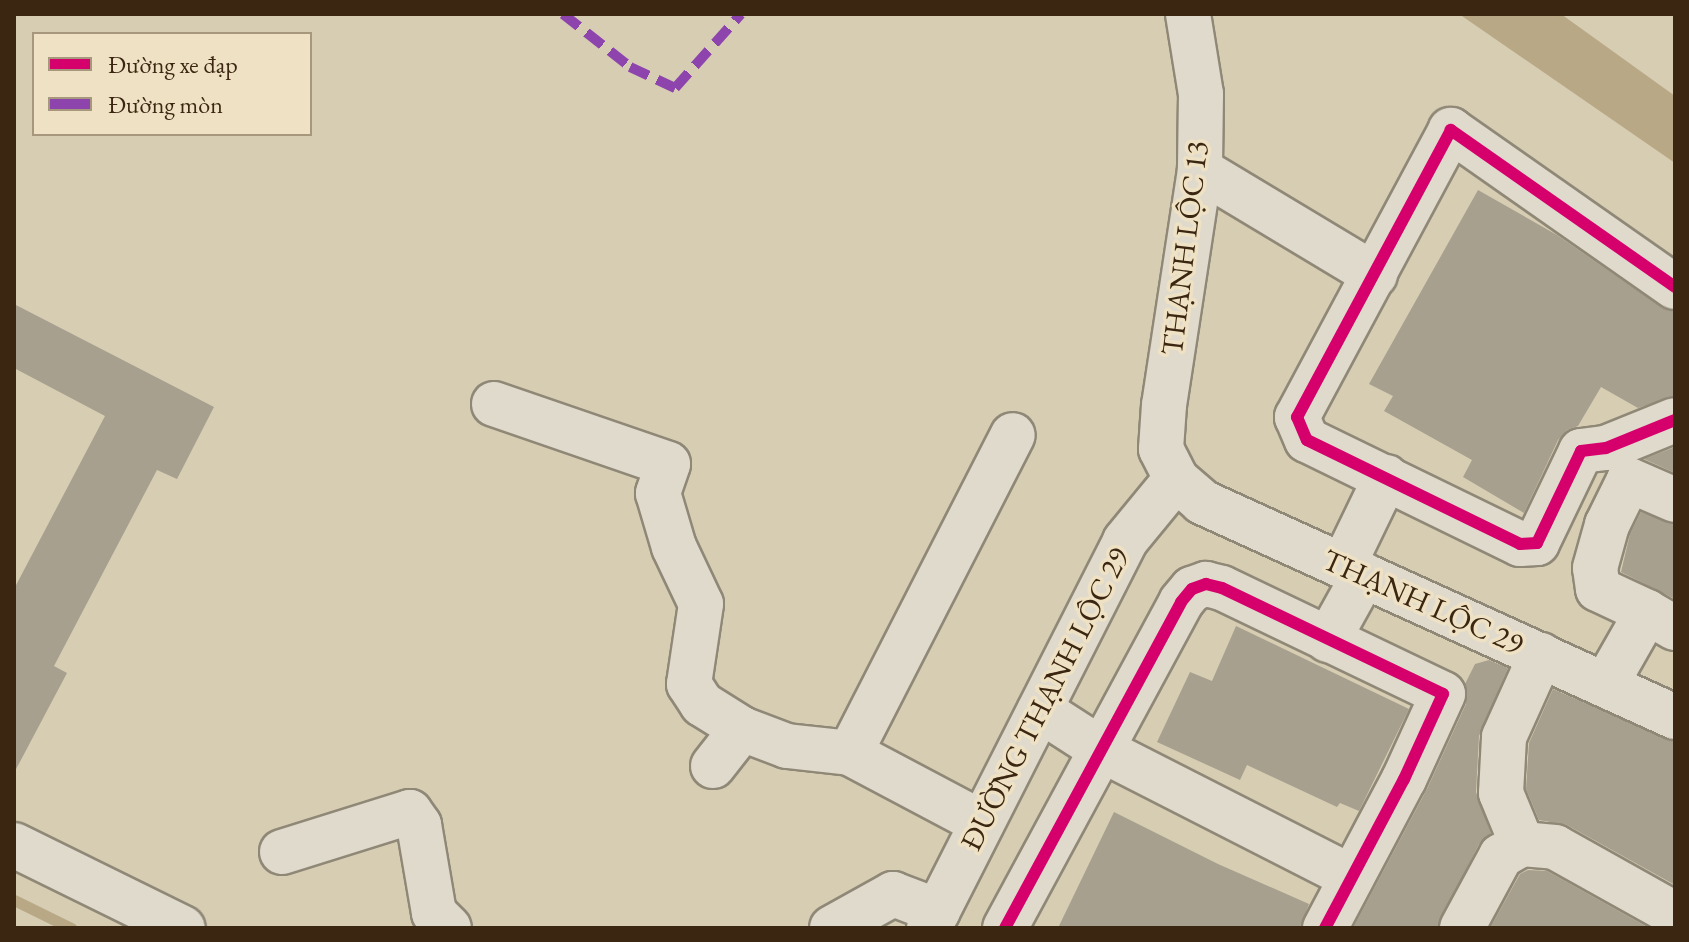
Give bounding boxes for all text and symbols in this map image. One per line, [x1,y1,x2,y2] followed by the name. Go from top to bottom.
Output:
[32,32,312,136] legend
[108,49,238,80] text: Đường xe đạp
[108,89,223,120] text: Đường mòn
[1154,139,1216,357] street label: THẠNH LỘC 13
[953,542,1137,856] street label: ĐƯỜNG THẠNH LỘC 29
[1317,542,1529,662] street label: THẠNH LỘC 29

